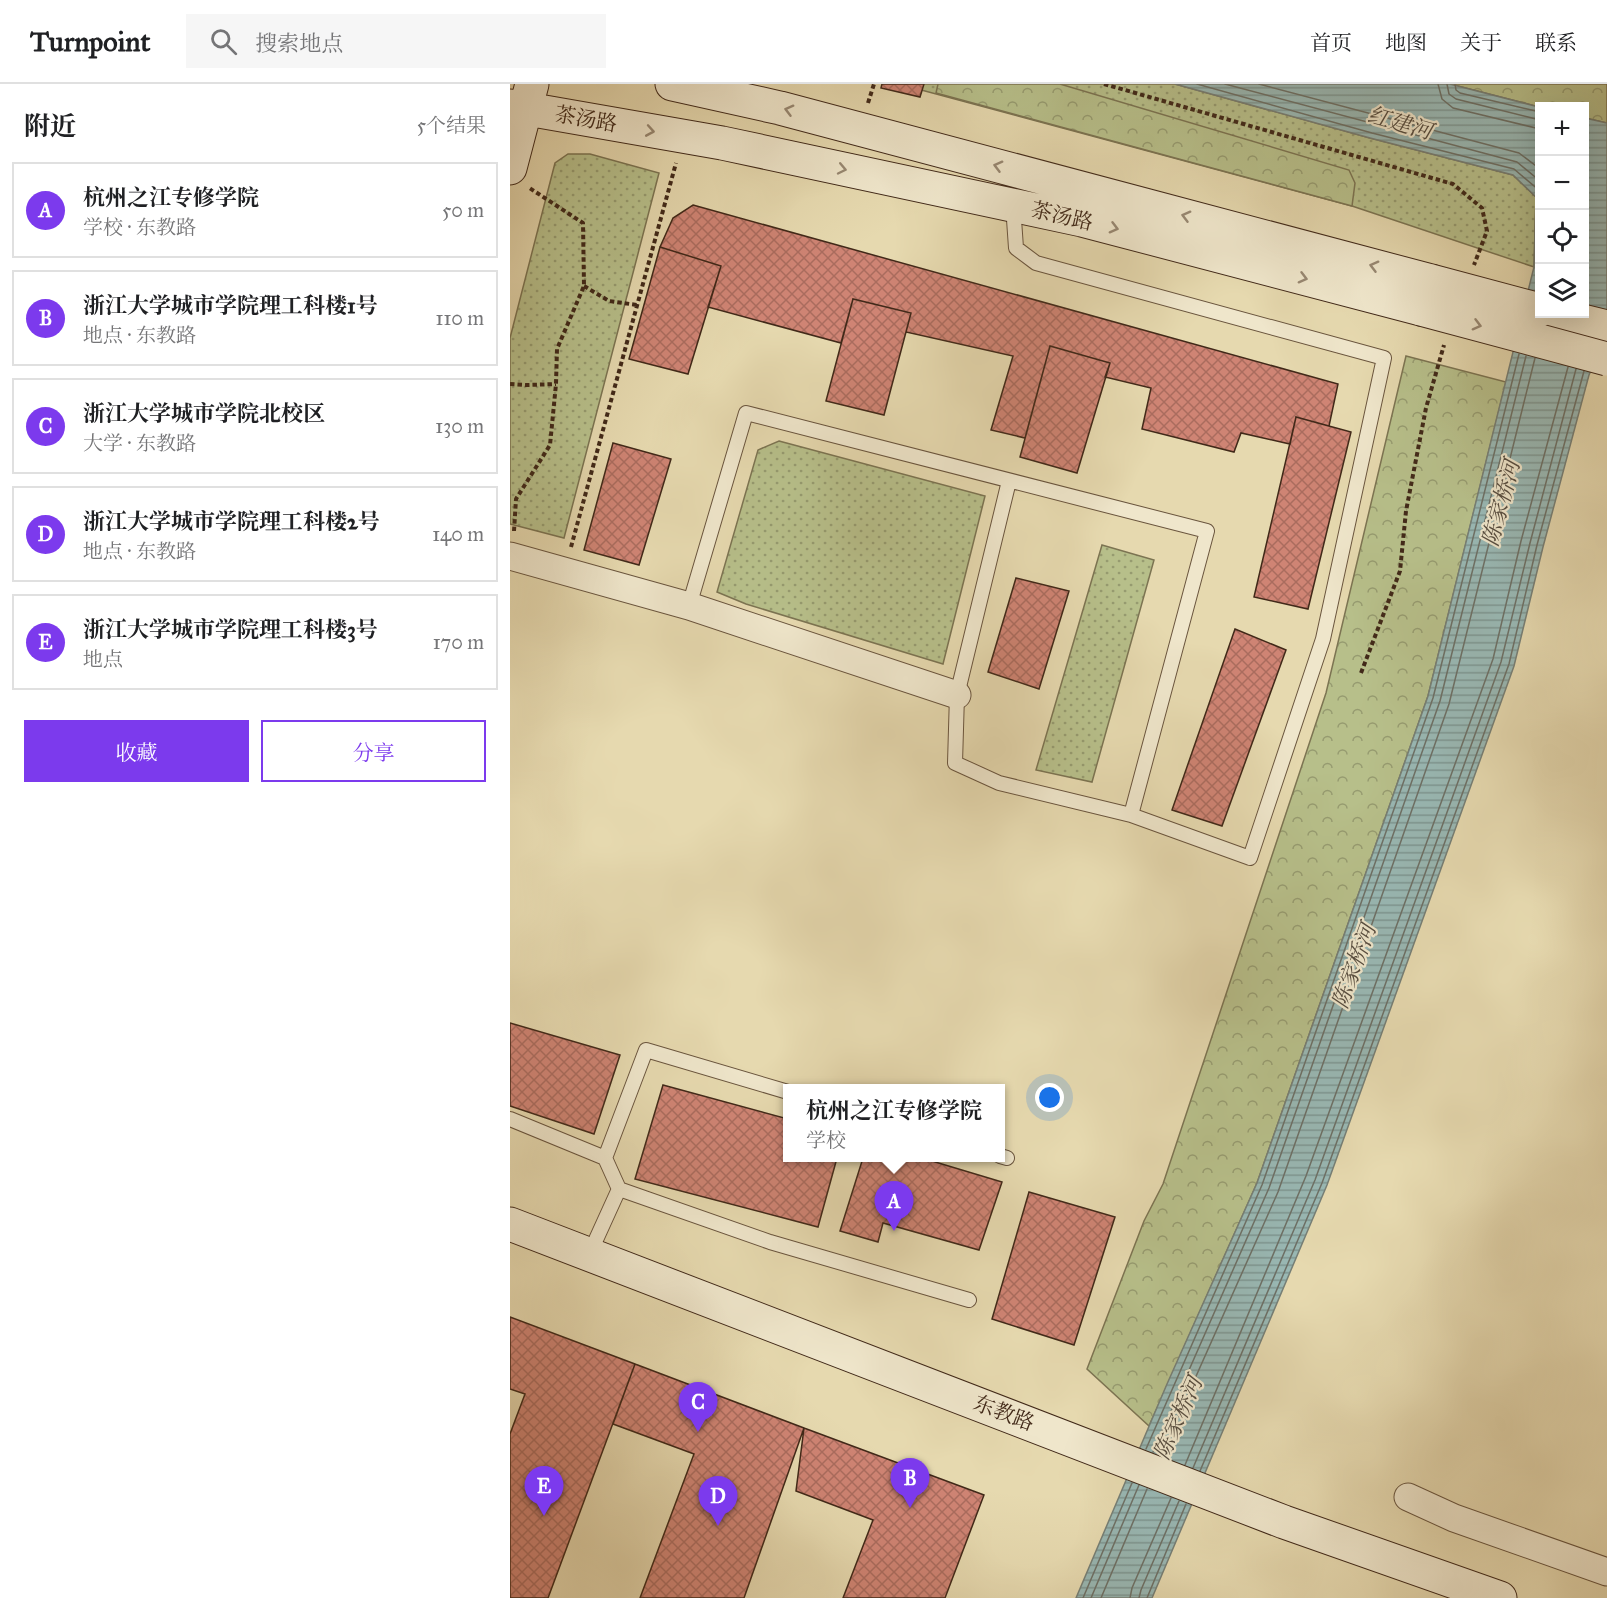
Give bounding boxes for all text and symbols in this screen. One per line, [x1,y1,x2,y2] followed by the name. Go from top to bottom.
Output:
[186,14,606,68] search box
[30,24,150,59] text: Turnpoint
[207,25,240,58] icon: search
[255,30,343,57] text: 搜索地点
[1310,30,1352,56] text: 首页
[1385,30,1427,56] text: 地图
[1460,30,1502,56] text: 关于
[1535,30,1577,56] text: 联系
[553,101,619,137] street label: 茶汤路
[1365,101,1439,146] water label: 红建河
[1535,102,1589,318] map controls
[1535,102,1589,156] button: +
[784,105,795,117] one-way arrow
[24,110,76,142] text: 附近
[417,113,486,137] text: 5个结果
[645,124,655,137] one-way arrow
[1535,156,1589,210] button: −
[993,160,1003,173] one-way arrow
[836,161,846,174] one-way arrow
[83,184,259,211] text: 杭州之江专修学院
[1028,196,1096,236] street label: 茶汤路
[39,198,52,222] text: A
[442,198,484,222] text: 50 m
[1535,210,1589,264] button: locate
[1181,211,1192,223] one-way arrow
[83,215,196,239] text: 学校 · 东教路
[1108,221,1119,233] one-way arrow
[1370,261,1380,274] one-way arrow
[1535,264,1589,318] button: layers
[1297,271,1308,283] one-way arrow
[83,292,378,319] text: 浙江大学城市学院理工科楼1号
[39,306,52,330] text: B
[436,306,484,330] text: 110 m
[1472,317,1482,330] one-way arrow
[83,323,196,347] text: 地点 · 东教路
[83,400,325,427] text: 浙江大学城市学院北校区
[39,414,52,438] text: C
[435,414,484,438] text: 130 m
[83,431,196,455] text: 大学 · 东教路
[1477,453,1526,549] water label: 陈家桥河
[83,508,380,535] text: 浙江大学城市学院理工科楼2号
[38,522,53,546] text: D
[432,522,484,546] text: 140 m
[83,539,196,563] text: 地点 · 东教路
[83,616,378,643] text: 浙江大学城市学院理工科楼3号
[38,630,53,654] text: E
[433,630,484,654] text: 170 m
[83,647,123,671] text: 地点
[24,720,249,782] button: 收藏
[261,720,486,782] button: 分享
[1326,916,1383,1012] water label: 陈家桥河
[1035,1083,1064,1112] your location
[783,1084,1005,1162] popup
[806,1097,982,1124] text: 杭州之江专修学院
[806,1128,846,1152] text: 学校
[874,1182,914,1231] pin: A
[1148,1369,1210,1464] water label: 陈家桥河
[678,1382,717,1432] pin: C
[970,1390,1038,1436] street label: 东教路
[890,1458,930,1508] pin: B
[525,1466,564,1516] pin: E
[698,1476,738,1526] pin: D

